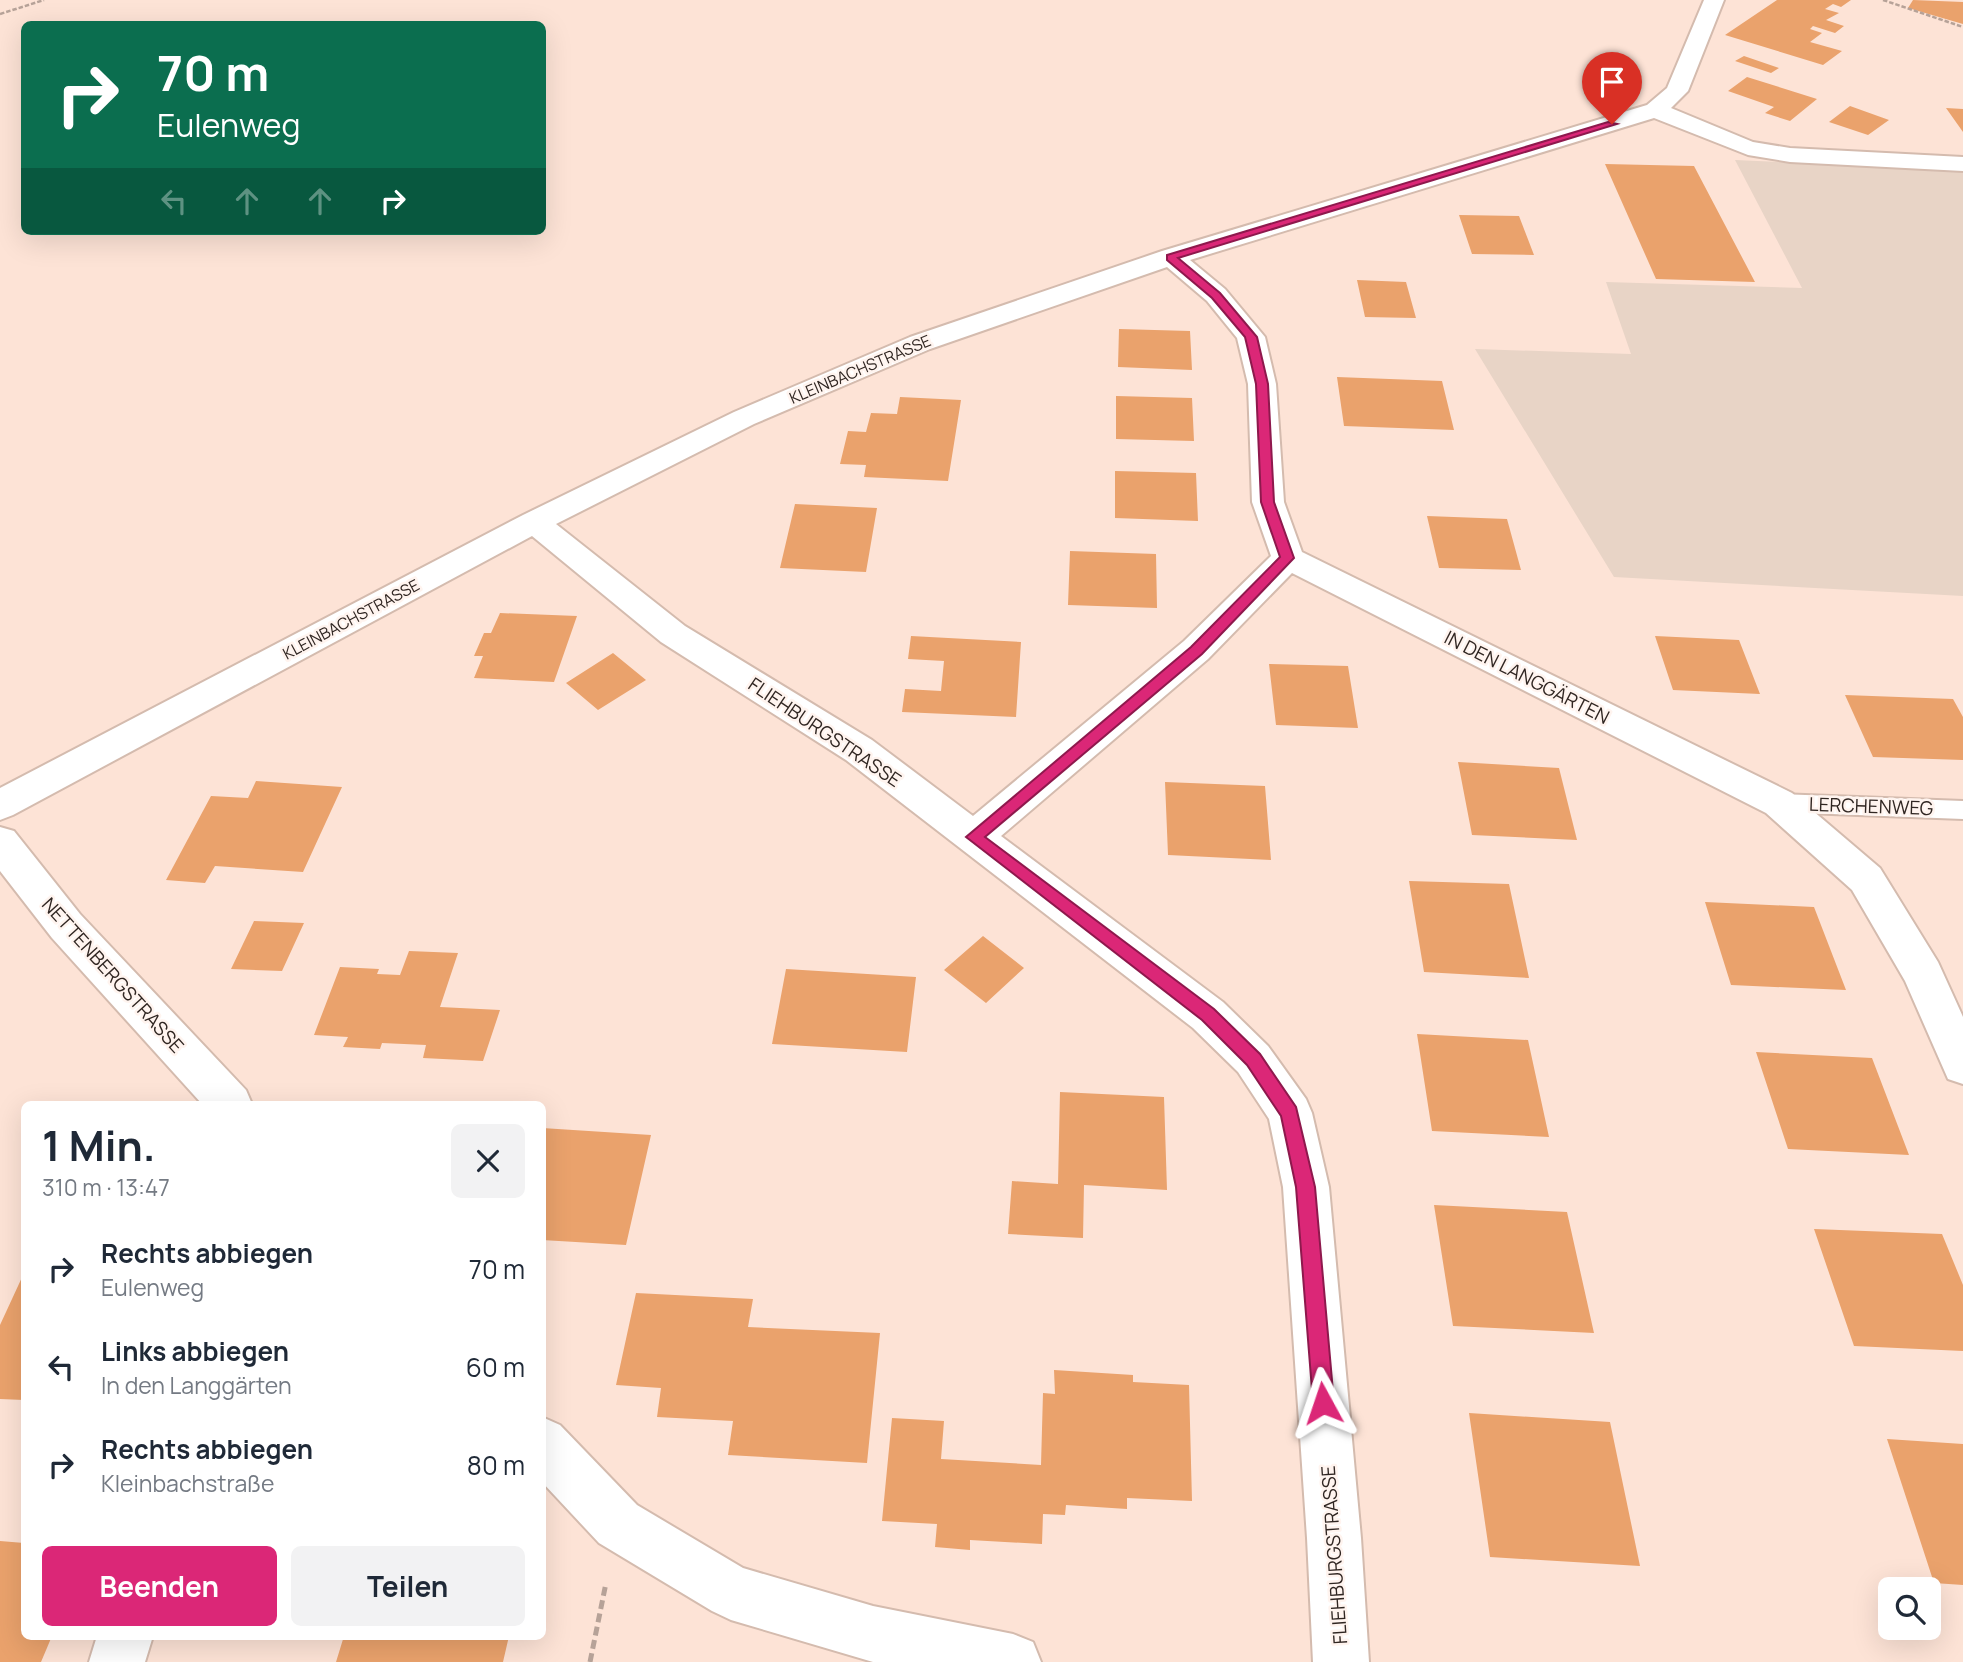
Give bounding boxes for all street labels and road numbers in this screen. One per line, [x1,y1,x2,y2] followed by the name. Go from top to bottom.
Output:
[786,329,934,409] street label: KLEINBACHSTRASSE
[279,574,423,664] street label: KLEINBACHSTRASSE
[1440,624,1614,730] street label: IN DEN LANGGÄRTEN
[743,671,907,793] street label: FLIEHBURGSTRASSE
[1808,791,1934,821] street label: LERCHENWEG
[36,892,190,1058] street label: NETTENBERGSTRASSE
[1315,1465,1353,1645] street label: FLIEHBURGSTRASSE

